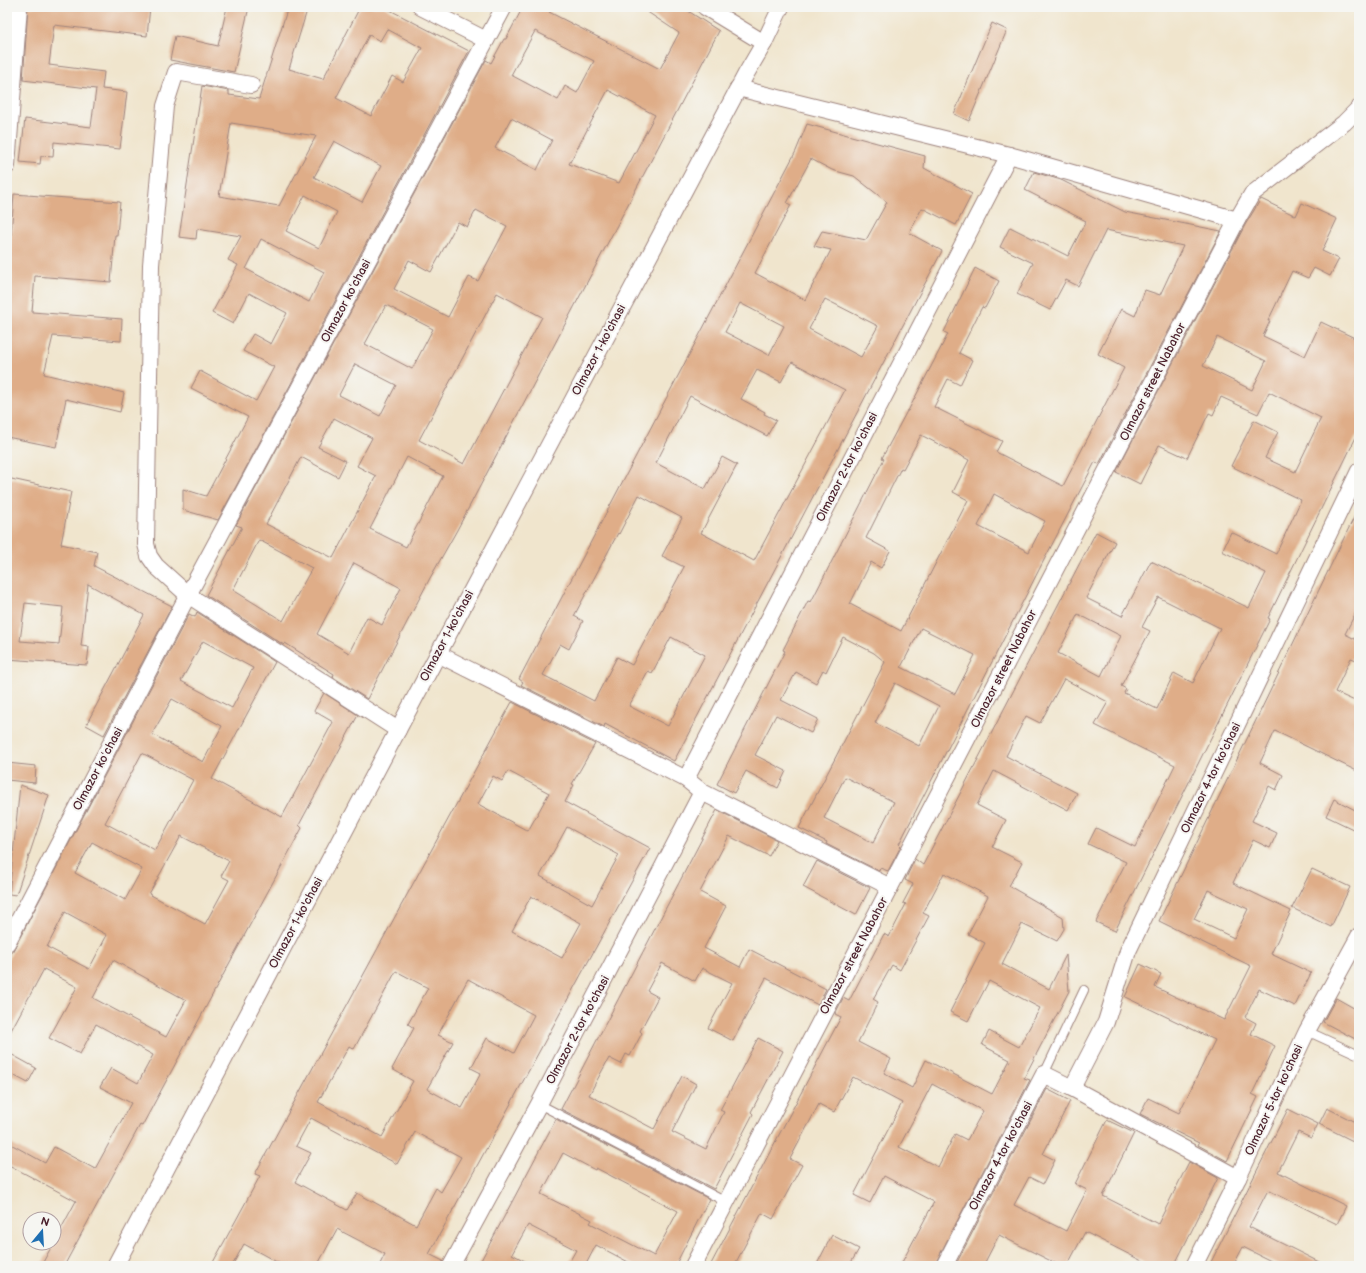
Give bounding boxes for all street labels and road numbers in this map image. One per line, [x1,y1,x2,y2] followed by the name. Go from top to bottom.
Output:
[318,257,374,345] street label: Olmazor koʻchasi
[569,302,629,398] street label: Olmazor 1-ko'chasi
[1117,320,1190,444] street label: Olmazor street Nabahor
[813,409,881,524] street label: Olmazor 2-tor ko'chasi
[417,588,477,684] street label: Olmazor 1-ko'chasi
[968,607,1041,731] street label: Olmazor street Nabahor
[1178,720,1244,836] street label: Olmazor 4-tor ko'chasi
[70,725,126,813] street label: Olmazor koʻchasi
[266,875,326,971] street label: Olmazor 1-ko'chasi
[817,894,892,1017] street label: Olmazor street Nabahor
[543,973,613,1087] street label: Olmazor 2-tor ko'chasi
[1242,1042,1306,1158] street label: Olmazor 5-tor ko'chasi
[966,1099,1036,1213] street label: Olmazor 4-tor ko'chasi

